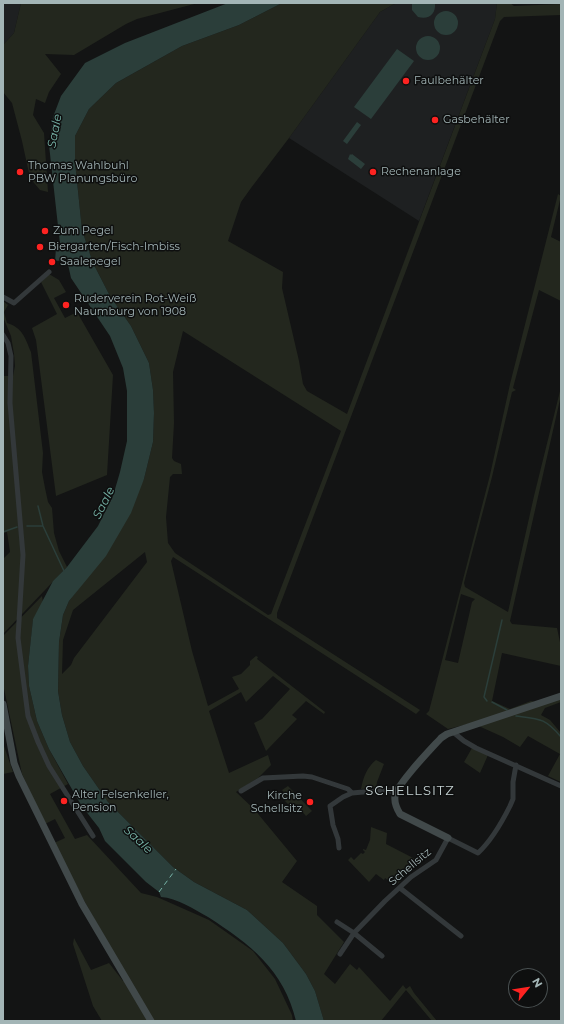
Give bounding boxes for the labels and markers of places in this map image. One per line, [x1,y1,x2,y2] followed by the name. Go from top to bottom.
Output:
[414,74,484,88] place label: Faulbehälter
[401,76,411,86] marker: Faulbehälter
[443,113,510,127] place label: Gasbehälter
[430,115,440,125] marker: Gasbehälter
[28,159,137,185] place label: Thomas Wahlbuhl PBW Planungsbüro
[381,165,461,179] place label: Rechenanlage
[15,167,25,177] marker: Thomas Wahlbuhl PBW Planungsbüro
[368,167,378,177] marker: Rechenanlage
[53,224,114,238] place label: Zum Pegel
[40,226,50,236] marker: Zum Pegel
[48,240,180,254] place label: Biergarten/Fisch-Imbiss
[35,242,45,252] marker: Biergarten/Fisch-Imbiss
[60,255,121,269] place label: Saalepegel
[47,257,57,267] marker: Saalepegel
[74,292,196,318] place label: Ruderverein Rot-Weiß Naumburg von 1908
[61,300,71,310] marker: Ruderverein Rot-Weiß Naumburg von 1908
[72,788,169,814] place label: Alter Felsenkeller, Pension
[251,789,302,815] place label: Kirche Schellsitz
[59,796,69,806] marker: Alter Felsenkeller, Pension
[305,797,315,807] marker: Kirche Schellsitz

